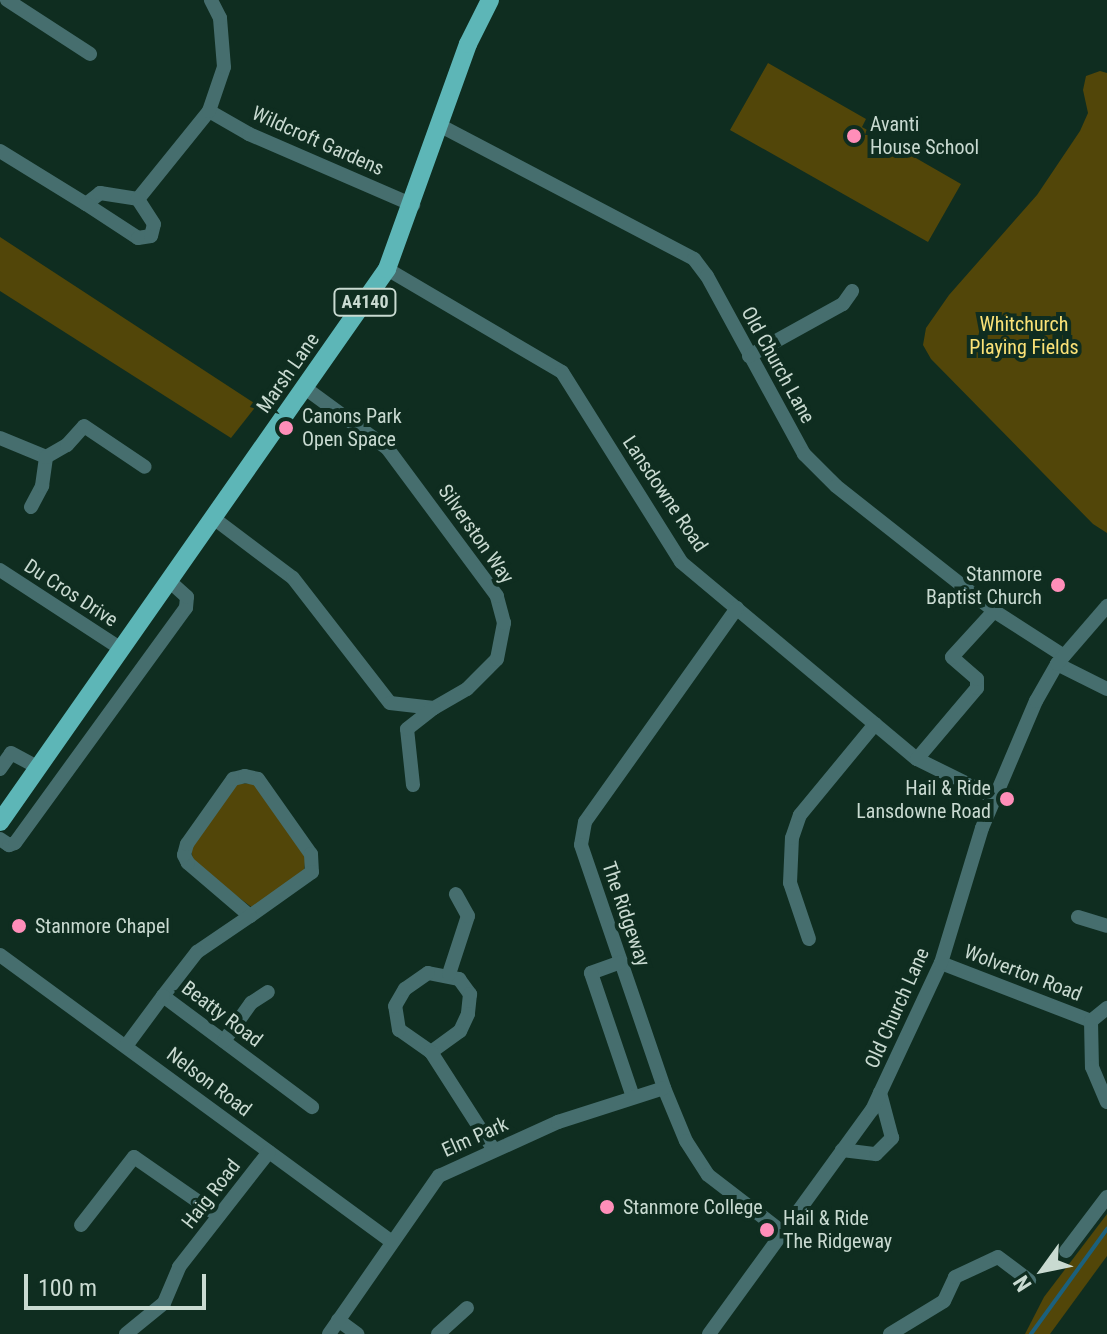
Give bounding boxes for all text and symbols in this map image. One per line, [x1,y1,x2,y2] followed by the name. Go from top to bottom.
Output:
[248,101,388,181] street label: Wildcroft Gardens
[870,112,979,159] place label: Avanti House School
[845,127,863,145] marker: Avanti House School
[333,288,397,316] road number: A4140
[736,303,820,427] street label: Old Church Lane
[969,313,1079,360] park label: Whitchurch Playing Fields
[252,328,324,418] street label: Marsh Lane
[302,404,402,451] place label: Canons Park Open Space
[277,419,295,437] marker: Canons Park Open Space
[617,431,713,557] street label: Lansdowne Road
[433,480,519,588] street label: Silverston Way
[20,554,122,632] street label: Du Cros Drive
[926,562,1042,609] place label: Stanmore Baptist Church
[1049,576,1067,594] marker: Stanmore Baptist Church
[856,776,991,823] place label: Hail & Ride Lansdowne Road
[998,790,1016,808] marker: Hail & Ride Lansdowne Road
[597,858,655,970] street label: The Ridgeway
[35,914,170,938] place label: Stanmore Chapel
[10,917,28,935] marker: Stanmore Chapel
[961,940,1085,1006] street label: Wolverton Road
[860,944,934,1072] street label: Old Church Lane
[177,976,267,1052] street label: Beatty Road
[162,1042,256,1122] street label: Nelson Road
[438,1112,512,1162] street label: Elm Park
[177,1155,245,1233] street label: Haig Road
[623,1195,763,1219] place label: Stanmore College
[598,1198,616,1216] marker: Stanmore College
[783,1206,892,1253] place label: Hail & Ride The Ridgeway
[758,1221,776,1239] marker: Hail & Ride The Ridgeway
[1003,1230,1083,1310] north arrow
[28,1258,210,1308] scale bar
[1008,1271,1037,1296] text: N
[38,1274,97,1302] text: 100 m

